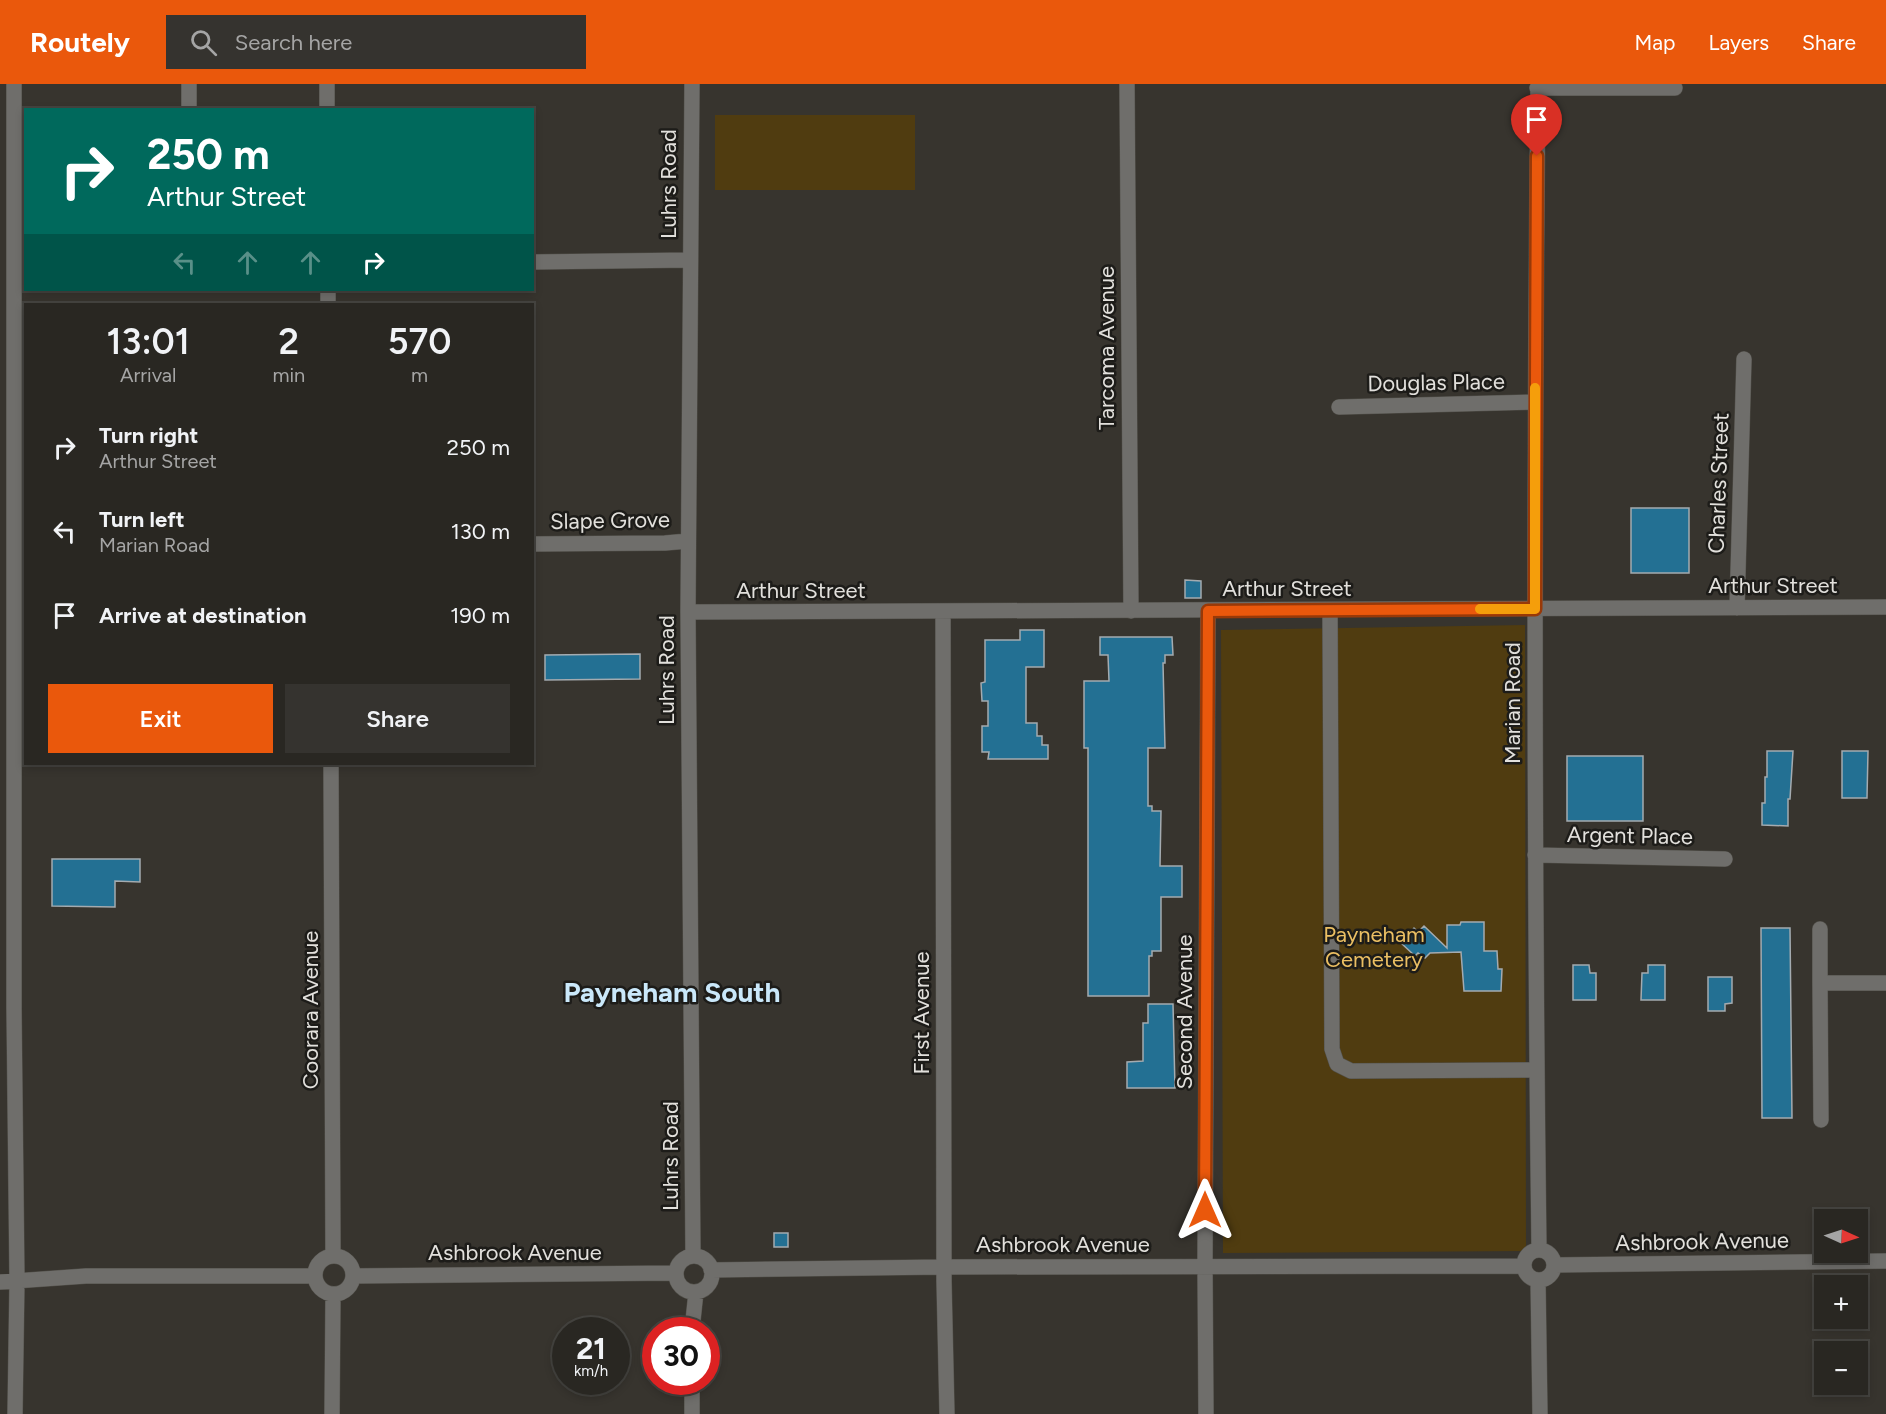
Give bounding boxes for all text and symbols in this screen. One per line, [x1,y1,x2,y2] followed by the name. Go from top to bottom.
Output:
[166,15,586,69] search box
[30,25,130,59] text: Routely
[187,26,220,59] icon: search
[235,29,352,56] text: Search here
[1635,30,1675,55] text: Map
[1708,30,1769,55] text: Layers
[1802,30,1856,55] text: Share
[1511,94,1562,156] pin
[1520,103,1553,136] icon: arrive
[147,129,270,180] text: 250 m
[655,129,682,239] street label: Luhrs Road
[48,132,126,210] icon: right
[147,180,306,213] text: Arthur Street
[168,246,201,279] icon: left
[231,246,264,279] icon: ahead
[294,246,327,279] icon: ahead
[357,246,390,279] icon: right
[1093,266,1120,430] street label: Tarcoma Avenue
[107,320,190,363] text: 13:01
[279,320,299,363] text: 2
[388,320,451,363] text: 570
[120,363,176,387] text: Arrival
[272,363,305,387] text: min
[411,363,428,387] text: m
[1367,368,1505,397] street label: Douglas Place
[1703,412,1734,554] street label: Charles Street
[99,422,198,449] text: Turn right
[48,431,81,464] icon: right
[447,434,510,461] text: 250 m
[99,449,217,473] text: Arthur Street
[99,506,185,533] text: Turn left
[550,506,670,535] street label: Slape Grove
[48,515,81,548] icon: left
[451,518,510,545] text: 130 m
[99,533,210,557] text: Marian Road
[1708,572,1838,599] street label: Arthur Street
[1222,575,1352,602] street label: Arthur Street
[736,577,866,604] street label: Arthur Street
[48,599,81,632] icon: arrive
[99,602,307,629] text: Arrive at destination
[450,602,510,629] text: 190 m
[653,615,680,725] street label: Luhrs Road
[1499,642,1526,764] street label: Marian Road
[48,684,273,753] button: Exit
[285,684,510,753] button: Share
[1567,821,1693,850] street label: Argent Place
[1323,921,1425,973] park label: Payneham Cemetery
[297,931,324,1089] street label: Coorara Avenue
[1171,934,1198,1090] street label: Second Avenue
[908,952,935,1074] street label: First Avenue
[563,975,781,1009] district label: Payneham South
[657,1101,684,1211] street label: Luhrs Road
[1173,1178,1237,1242] position arrow
[1814,1209,1868,1263] north arrow
[1814,1209,1868,1395] map controls
[1615,1226,1789,1257] street label: Ashbrook Avenue
[976,1231,1150,1258] street label: Ashbrook Avenue
[428,1239,602,1266] street label: Ashbrook Avenue
[1814,1275,1868,1329] button: +
[642,1317,720,1395] speed limit sign: 30
[576,1330,606,1367] text: 21
[1814,1341,1868,1395] button: −
[574,1362,608,1380] text: km/h

